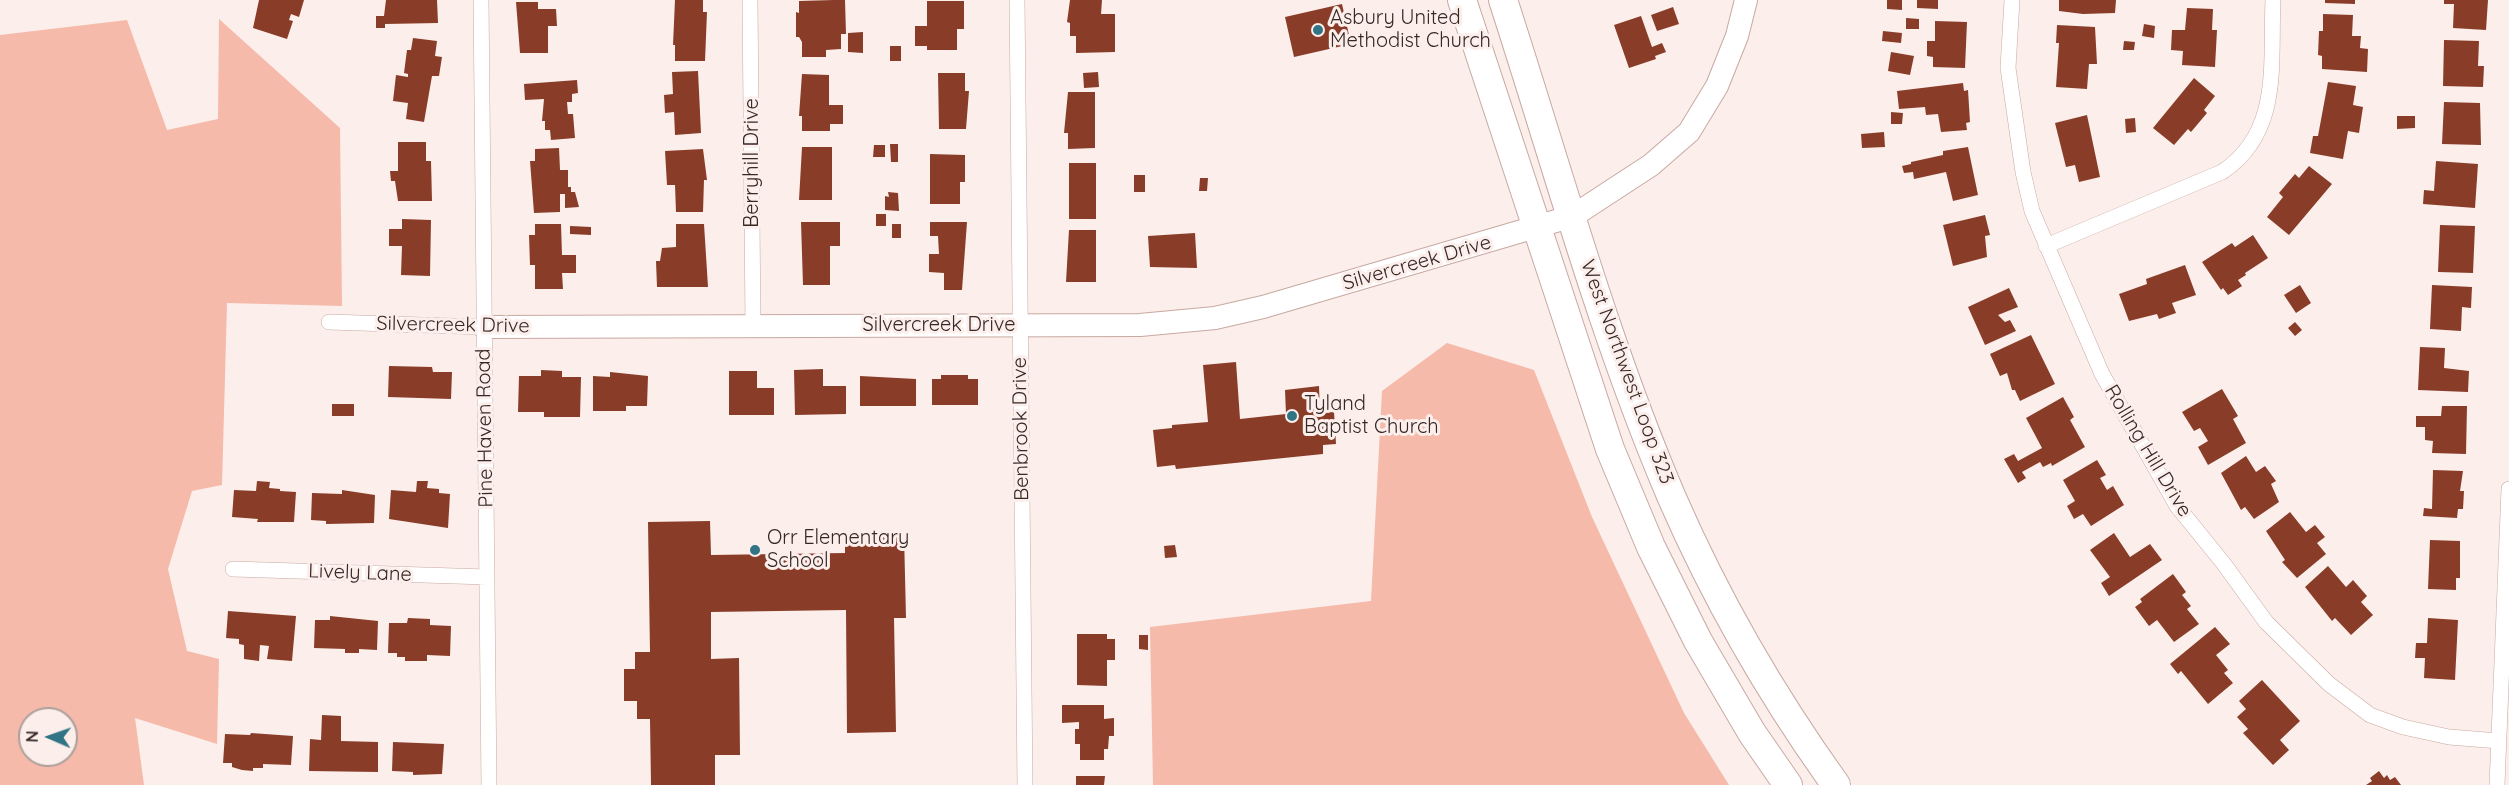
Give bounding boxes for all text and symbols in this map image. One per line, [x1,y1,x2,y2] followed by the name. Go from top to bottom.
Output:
[1330,6,1491,53] place label: Asbury United Methodist Church
[1311,23,1325,37] marker: Asbury United Methodist Church
[740,98,764,228] street label: Berryhill Drive
[1340,230,1494,296] street label: Silvercreek Drive
[1575,257,1679,487] street label: West Northwest Loop 323
[376,312,530,338] street label: Silvercreek Drive
[862,313,1016,337] street label: Silvercreek Drive
[472,348,498,508] street label: Pine Haven Road
[1008,357,1034,501] street label: Benbrook Drive
[2099,381,2197,521] street label: Rolling Hill Drive
[1304,392,1439,439] place label: Tyland Baptist Church
[1285,409,1299,423] marker: Tyland Baptist Church
[767,526,909,573] place label: Orr Elementary School
[748,543,762,557] marker: Orr Elementary School
[308,559,412,587] street label: Lively Lane
[18,707,78,767] north arrow
[22,730,42,743] text: N

